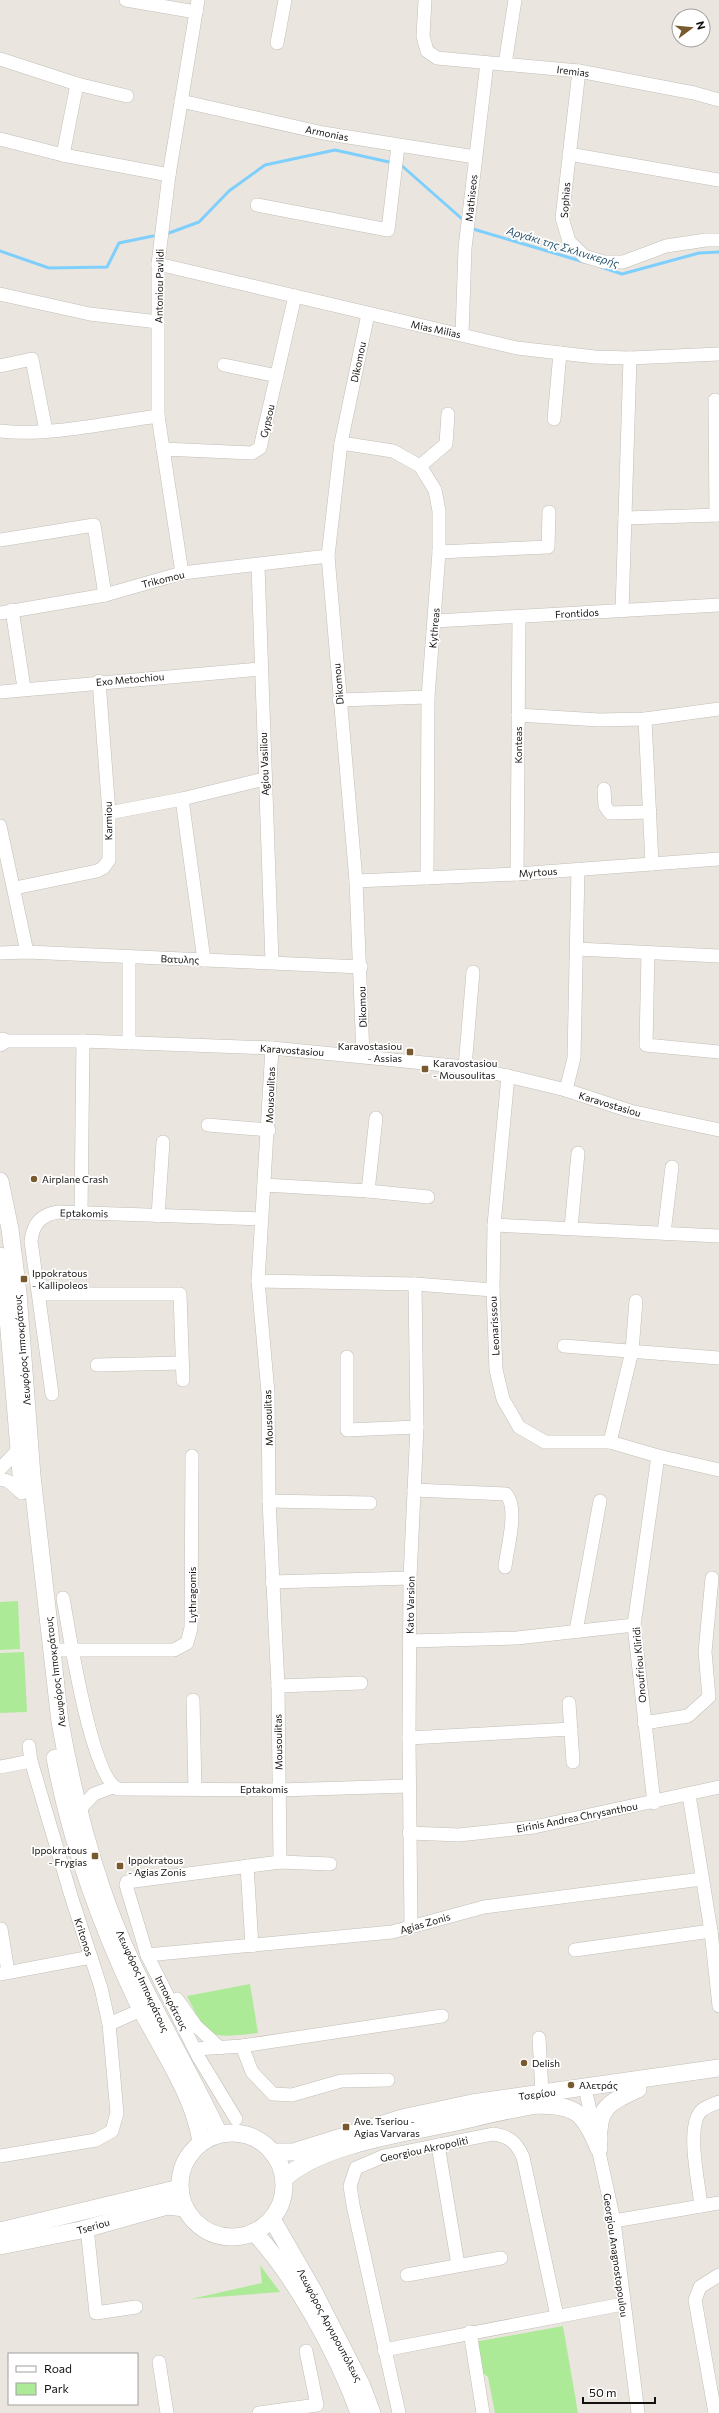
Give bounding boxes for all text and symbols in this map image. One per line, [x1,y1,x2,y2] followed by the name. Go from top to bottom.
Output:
[671,8,711,48] north arrow
[694,19,708,31] text: N
[556,63,591,79] street label: Iremias
[304,123,350,143] street label: Armonias
[463,173,479,222] street label: Mathiseos
[558,181,572,218] street label: Sophias
[504,223,622,270] water label: Αργάκι της Σκλινικερής
[152,249,166,323] street label: Antoniou Pavlidi
[410,318,463,340] street label: Mias Milias
[348,341,368,383] street label: Dikomou
[257,403,277,439] street label: Gypsou
[140,568,186,590] street label: Trikomou
[555,606,600,620] street label: Frontidos
[426,607,442,649] street label: Kythreas
[330,663,346,705] street label: Dikomou
[95,670,165,688] street label: Exo Metochiou
[512,726,524,764] street label: Konteas
[257,732,271,796] street label: Agiou Vasiliou
[102,801,114,841] street label: Karmiou
[518,865,558,879] street label: Myrtous
[160,952,200,966] street label: Βατυλης
[355,986,369,1028] street label: Dikomou
[338,1040,402,1064] place label: Karavostasiou - Assias
[259,1042,325,1058] street label: Karavostasiou
[405,1047,415,1057] marker: Karavostasiou - Assias
[433,1057,497,1081] place label: Karavostasiou - Mousoulitas
[420,1064,430,1074] marker: Karavostasiou - Mousoulitas
[263,1066,277,1123] street label: Mousoulitas
[577,1089,643,1119] street label: Karavostasiou
[42,1173,108,1185] place label: Airplane Crash
[29,1174,39,1184] marker: Airplane Crash
[60,1207,109,1219] street label: Eptakomis
[32,1267,88,1291] place label: Ippokratous - Kallipoleos
[19,1274,29,1284] marker: Ippokratous - Kallipoleos
[11,1294,33,1406] street label: Λεωφόρος Ιπποκράτους
[486,1296,502,1356] street label: Leonarisssou
[261,1389,275,1446] street label: Mousoulitas
[186,1566,198,1623] street label: Lythragomis
[403,1576,417,1634] street label: Kato Varsion
[42,1616,68,1728] street label: Λεωφόρος Ιπποκράτους
[630,1627,648,1703] street label: Onoufriou Kliridi
[272,1713,284,1770] street label: Mousoulitas
[240,1783,289,1795] street label: Eptakomis
[515,1799,639,1835] street label: Eirinis Andrea Chrysanthou
[32,1844,87,1868] place label: Ippokratous - Frygias
[90,1851,100,1861] marker: Ippokratous - Frygias
[128,1854,186,1878] place label: Ippokratous - Agias Zonis
[115,1861,125,1871] marker: Ippokratous - Agias Zonis
[398,1910,452,1936] street label: Agias Zonis
[72,1916,96,1958] street label: Kritonos
[114,1928,172,2034] street label: Λεωφόρος Ιπποκράτους
[153,1974,191,2032] street label: Ιπποκράτους
[532,2057,560,2069] place label: Delish
[519,2058,529,2068] marker: Delish
[579,2079,618,2091] place label: Αλετράς
[566,2080,576,2090] marker: Αλετράς
[518,2085,557,2103] street label: Τσερίου
[354,2115,420,2139] place label: Ave. Tseriou - Agias Varvaras
[341,2122,351,2132] marker: Ave. Tseriou - Agias Varvaras
[379,2134,469,2164] street label: Georgiou Akropoliti
[601,2192,631,2318] street label: Georgiou Anagnostopoulou
[75,2216,111,2236] street label: Tseriou
[295,2266,365,2384] street label: Λεωφόρος Αργυρουπόλεως
[8,2353,138,2405] legend
[44,2361,72,2375] text: Road
[583,2379,655,2405] scale bar
[44,2381,70,2395] text: Park
[589,2385,617,2399] text: 50 m

